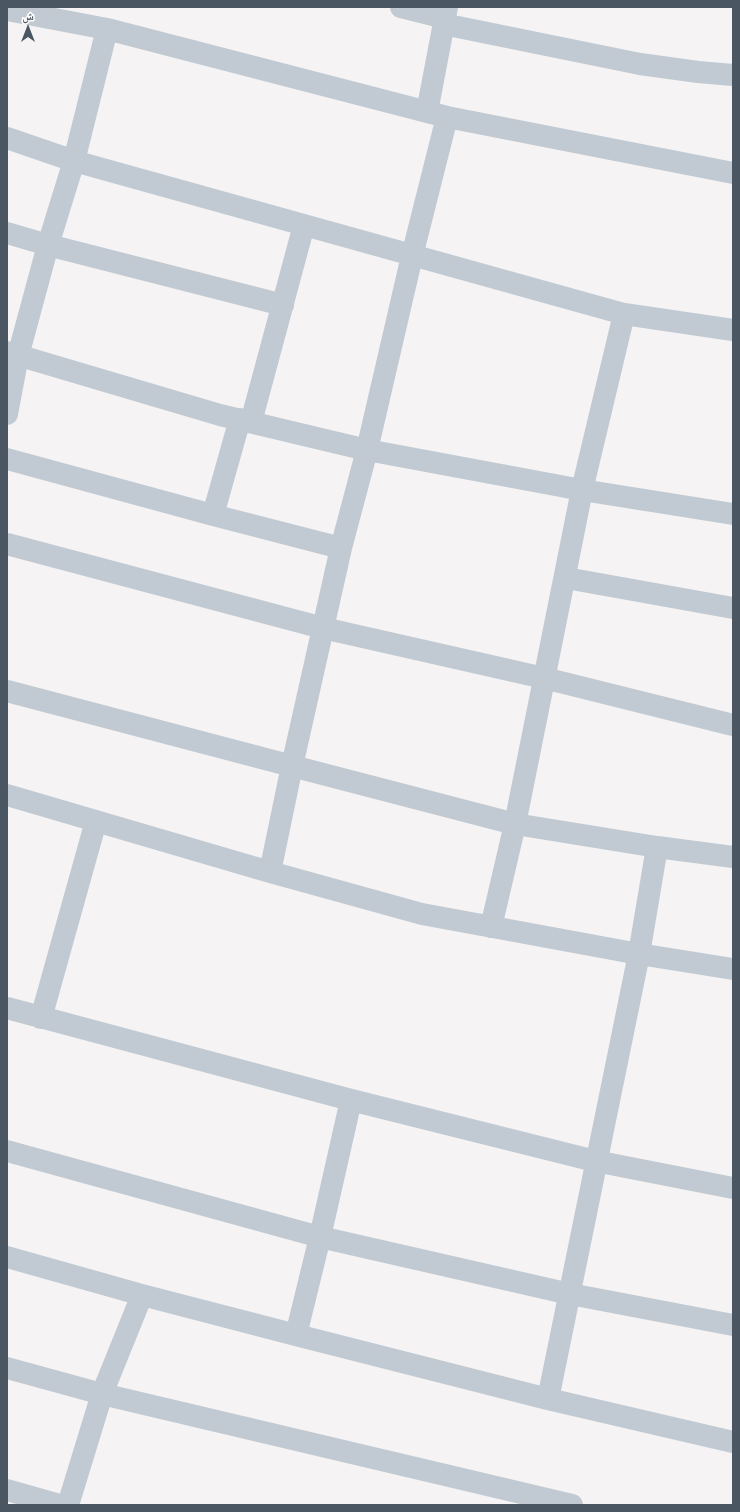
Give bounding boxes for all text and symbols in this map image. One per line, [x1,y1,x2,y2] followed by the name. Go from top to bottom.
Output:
[8,8,48,48] north arrow
[22,9,34,23] text: ش

